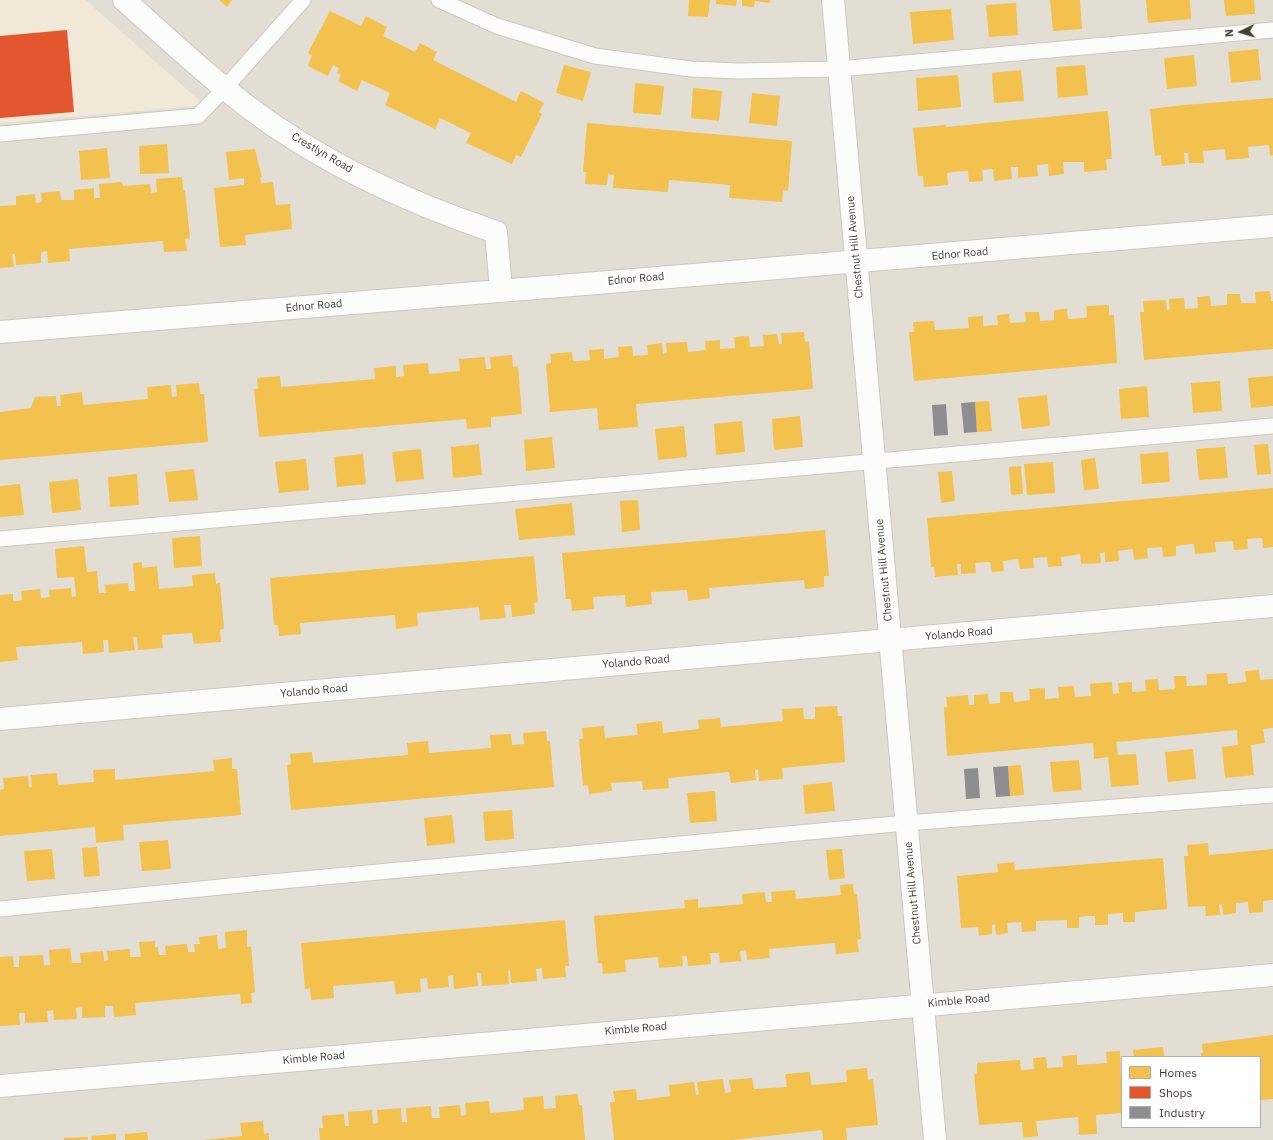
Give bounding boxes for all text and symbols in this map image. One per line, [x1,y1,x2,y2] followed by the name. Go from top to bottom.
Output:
[1221,12,1261,52] north arrow
[1222,28,1236,38] text: N
[289,130,355,176] street label: Crestlyn Road
[844,195,866,299] street label: Chestnut Hill Avenue
[931,245,989,263] street label: Ednor Road
[607,270,665,288] street label: Ednor Road
[285,297,343,315] street label: Ednor Road
[873,518,895,622] street label: Chestnut Hill Avenue
[925,624,993,644] street label: Yolando Road
[602,652,670,672] street label: Yolando Road
[280,681,348,701] street label: Yolando Road
[902,841,924,945] street label: Chestnut Hill Avenue
[927,992,991,1010] street label: Kimble Road
[604,1020,668,1038] street label: Kimble Road
[282,1049,346,1067] street label: Kimble Road
[1121,1056,1261,1128] legend
[1159,1065,1197,1080] text: Homes
[1159,1085,1192,1100] text: Shops
[1159,1105,1205,1120] text: Industry

